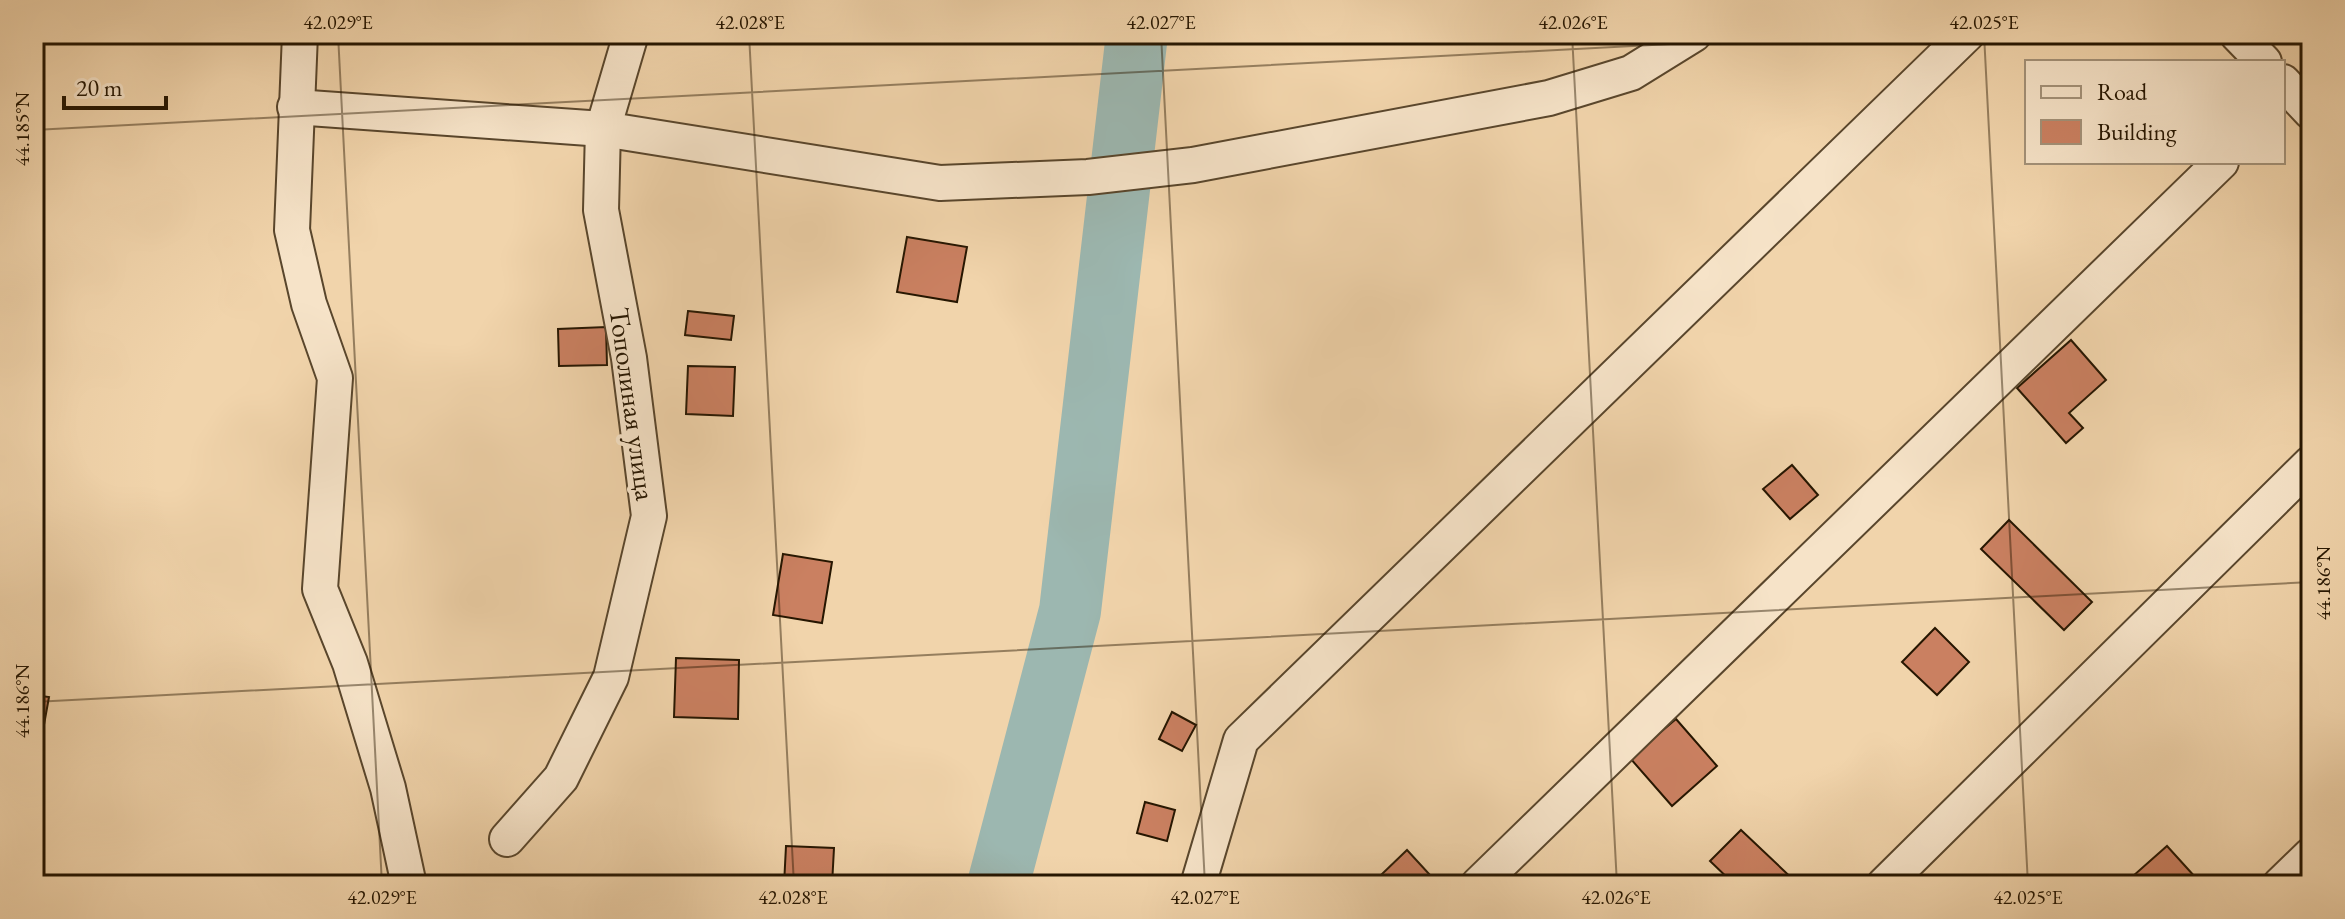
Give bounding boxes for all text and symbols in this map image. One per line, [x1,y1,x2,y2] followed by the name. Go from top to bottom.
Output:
[303,9,373,35] text: 42.029°E
[715,9,785,35] text: 42.028°E
[1126,9,1196,35] text: 42.027°E
[1538,9,1608,35] text: 42.026°E
[1949,9,2019,35] text: 42.025°E
[64,60,166,110] scale bar
[2025,60,2285,164] legend
[76,72,123,103] text: 20 m
[2097,76,2148,107] text: Road
[9,92,35,166] text: 44.185°N
[2097,116,2177,147] text: Building
[602,305,664,504] street label: Тополиная улица
[2310,546,2336,620] text: 44.186°N
[9,664,35,738] text: 44.186°N
[347,884,417,910] text: 42.029°E
[758,884,828,910] text: 42.028°E
[1170,884,1240,910] text: 42.027°E
[1581,884,1651,910] text: 42.026°E
[1993,884,2063,910] text: 42.025°E

